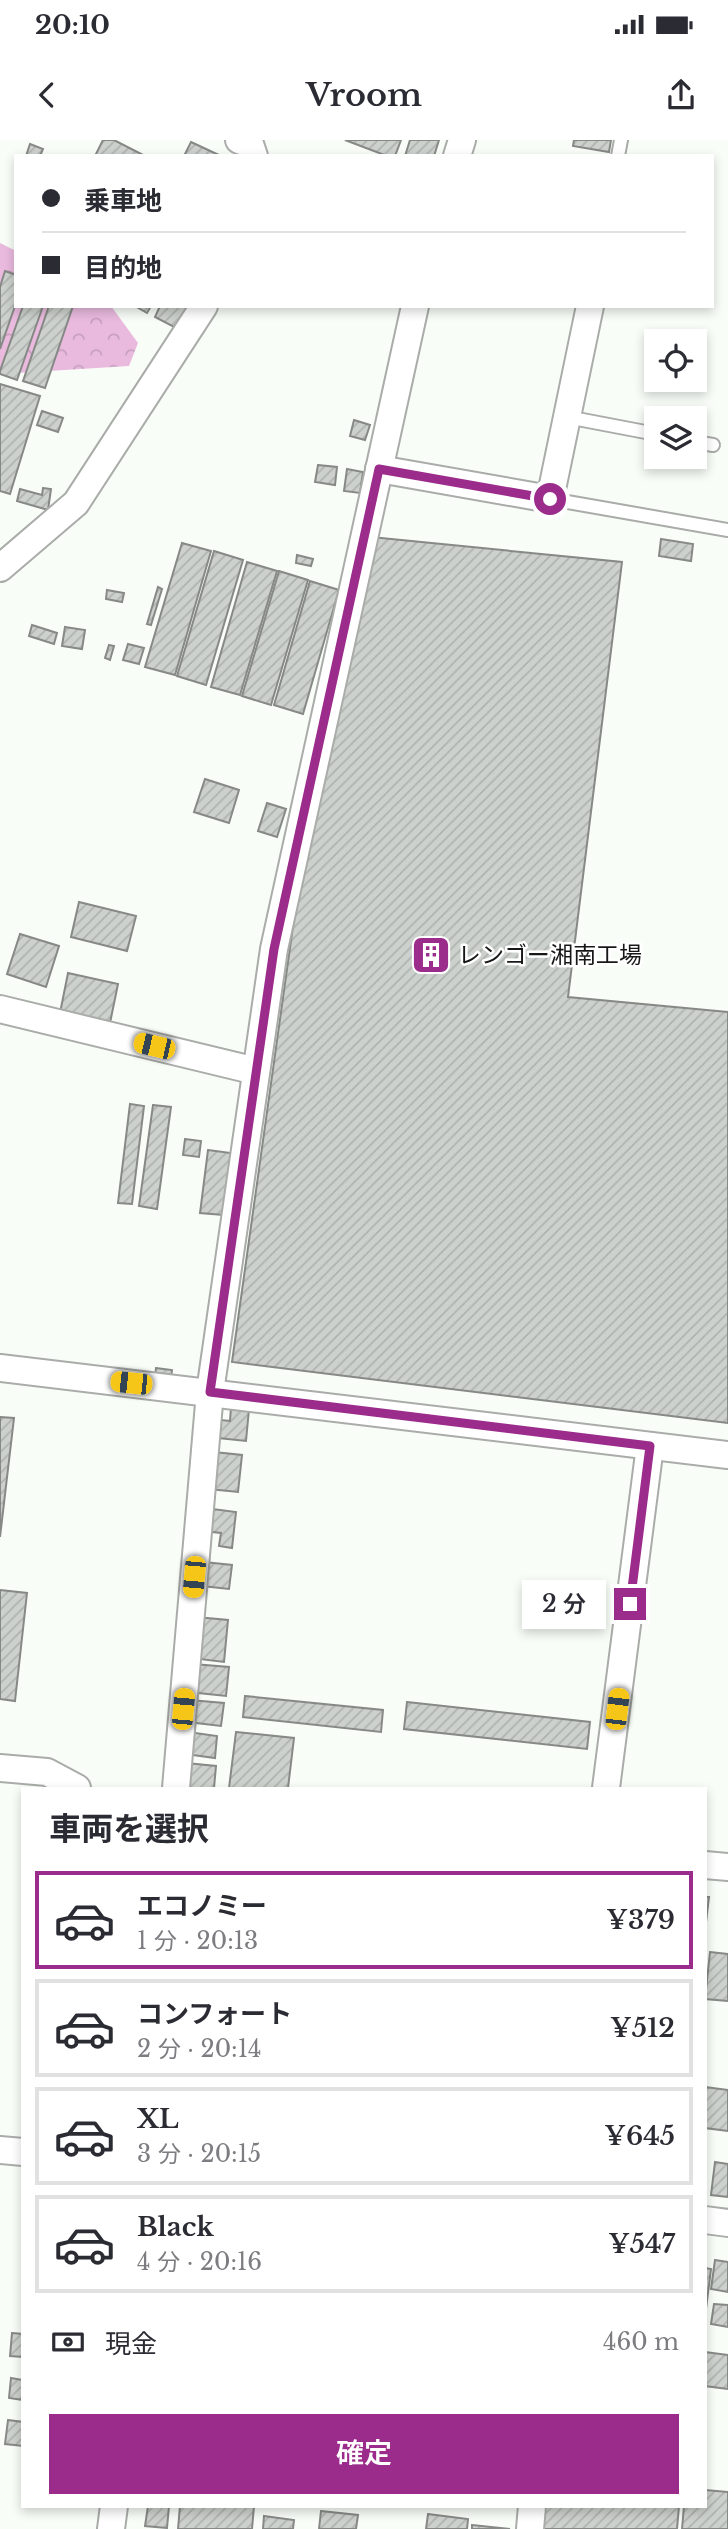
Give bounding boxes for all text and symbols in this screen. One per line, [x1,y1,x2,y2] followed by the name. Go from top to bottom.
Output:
[35,9,110,41] text: 20:10
[306,75,422,115] text: Vroom
[28,76,66,114] icon: back
[662,76,700,114] icon: share
[84,185,162,217] text: 乗車地
[84,252,162,284] text: 目的地
[644,329,707,469] map controls
[644,329,707,392] button: locate
[644,406,707,469] button: layers
[534,483,566,515] route start
[410,934,452,976] building icon: レンゴー湘南工場
[458,941,642,969] place label: レンゴー湘南工場
[132,1031,177,1061] car
[110,1370,153,1396] car
[182,1555,207,1599] car
[522,1580,606,1628] callout: 2 分
[614,1588,646,1620] route end
[542,1590,586,1618] text: 2 分
[171,1687,196,1731] car
[605,1687,630,1731] car
[49,1809,209,1849] text: 車両を選択
[53,1889,116,1952] icon: car
[137,1890,267,1922] text: エコノミー
[606,1904,675,1936] text: ¥379
[137,1927,258,1955] text: 1 分 · 20:13
[53,1997,116,2060] icon: car
[137,1998,292,2030] text: コンフォート
[610,2012,675,2044] text: ¥512
[137,2035,261,2063] text: 2 分 · 20:14
[137,2103,179,2135] text: XL
[53,2105,116,2168] icon: car
[604,2120,675,2152] text: ¥645
[137,2140,261,2168] text: 3 分 · 20:15
[137,2211,214,2243] text: Black
[53,2213,116,2276] icon: car
[608,2228,675,2260] text: ¥547
[137,2248,262,2276] text: 4 分 · 20:16
[49,2323,87,2361] icon: cash
[105,2328,157,2360] text: 現金
[603,2328,679,2356] text: 460 m
[49,2414,679,2494] button: 確定

